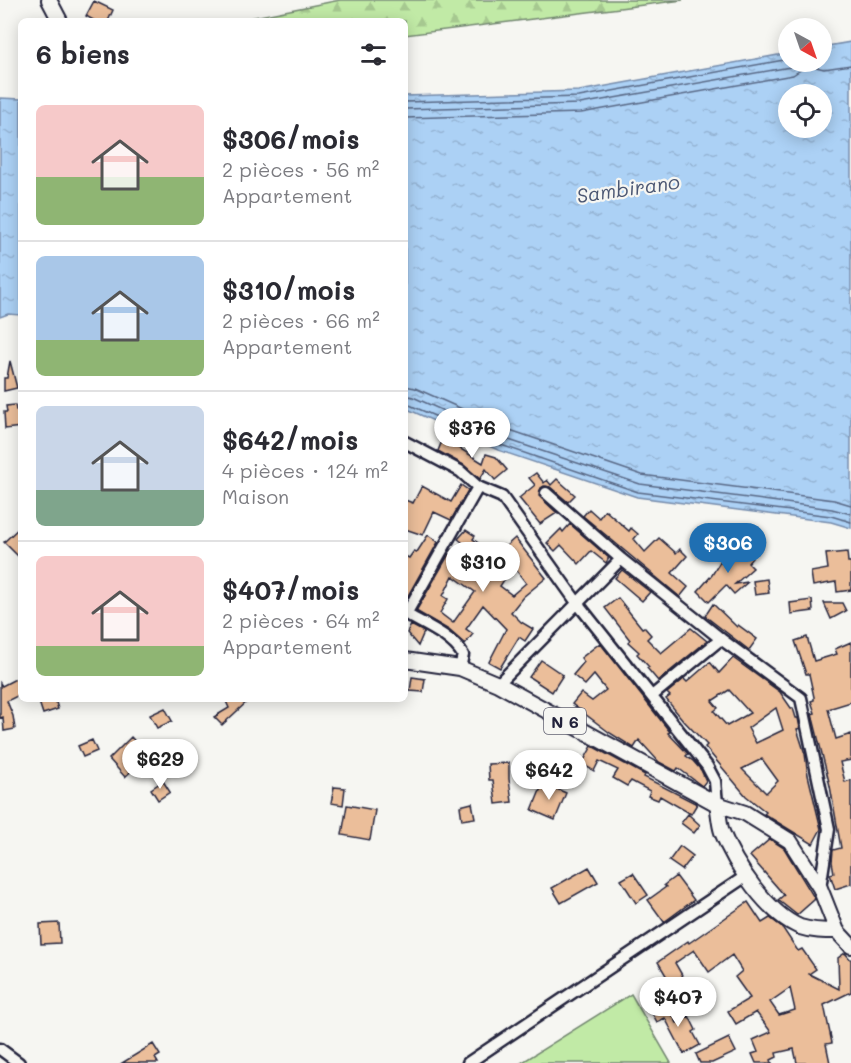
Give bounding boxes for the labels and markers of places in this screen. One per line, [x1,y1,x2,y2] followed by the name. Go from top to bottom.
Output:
[436,408,508,459] pin: $376
[692,523,764,574] pin: $306
[447,542,519,593] pin: $310
[124,739,196,790] pin: $629
[513,750,585,801] pin: $642
[642,977,714,1028] pin: $407

